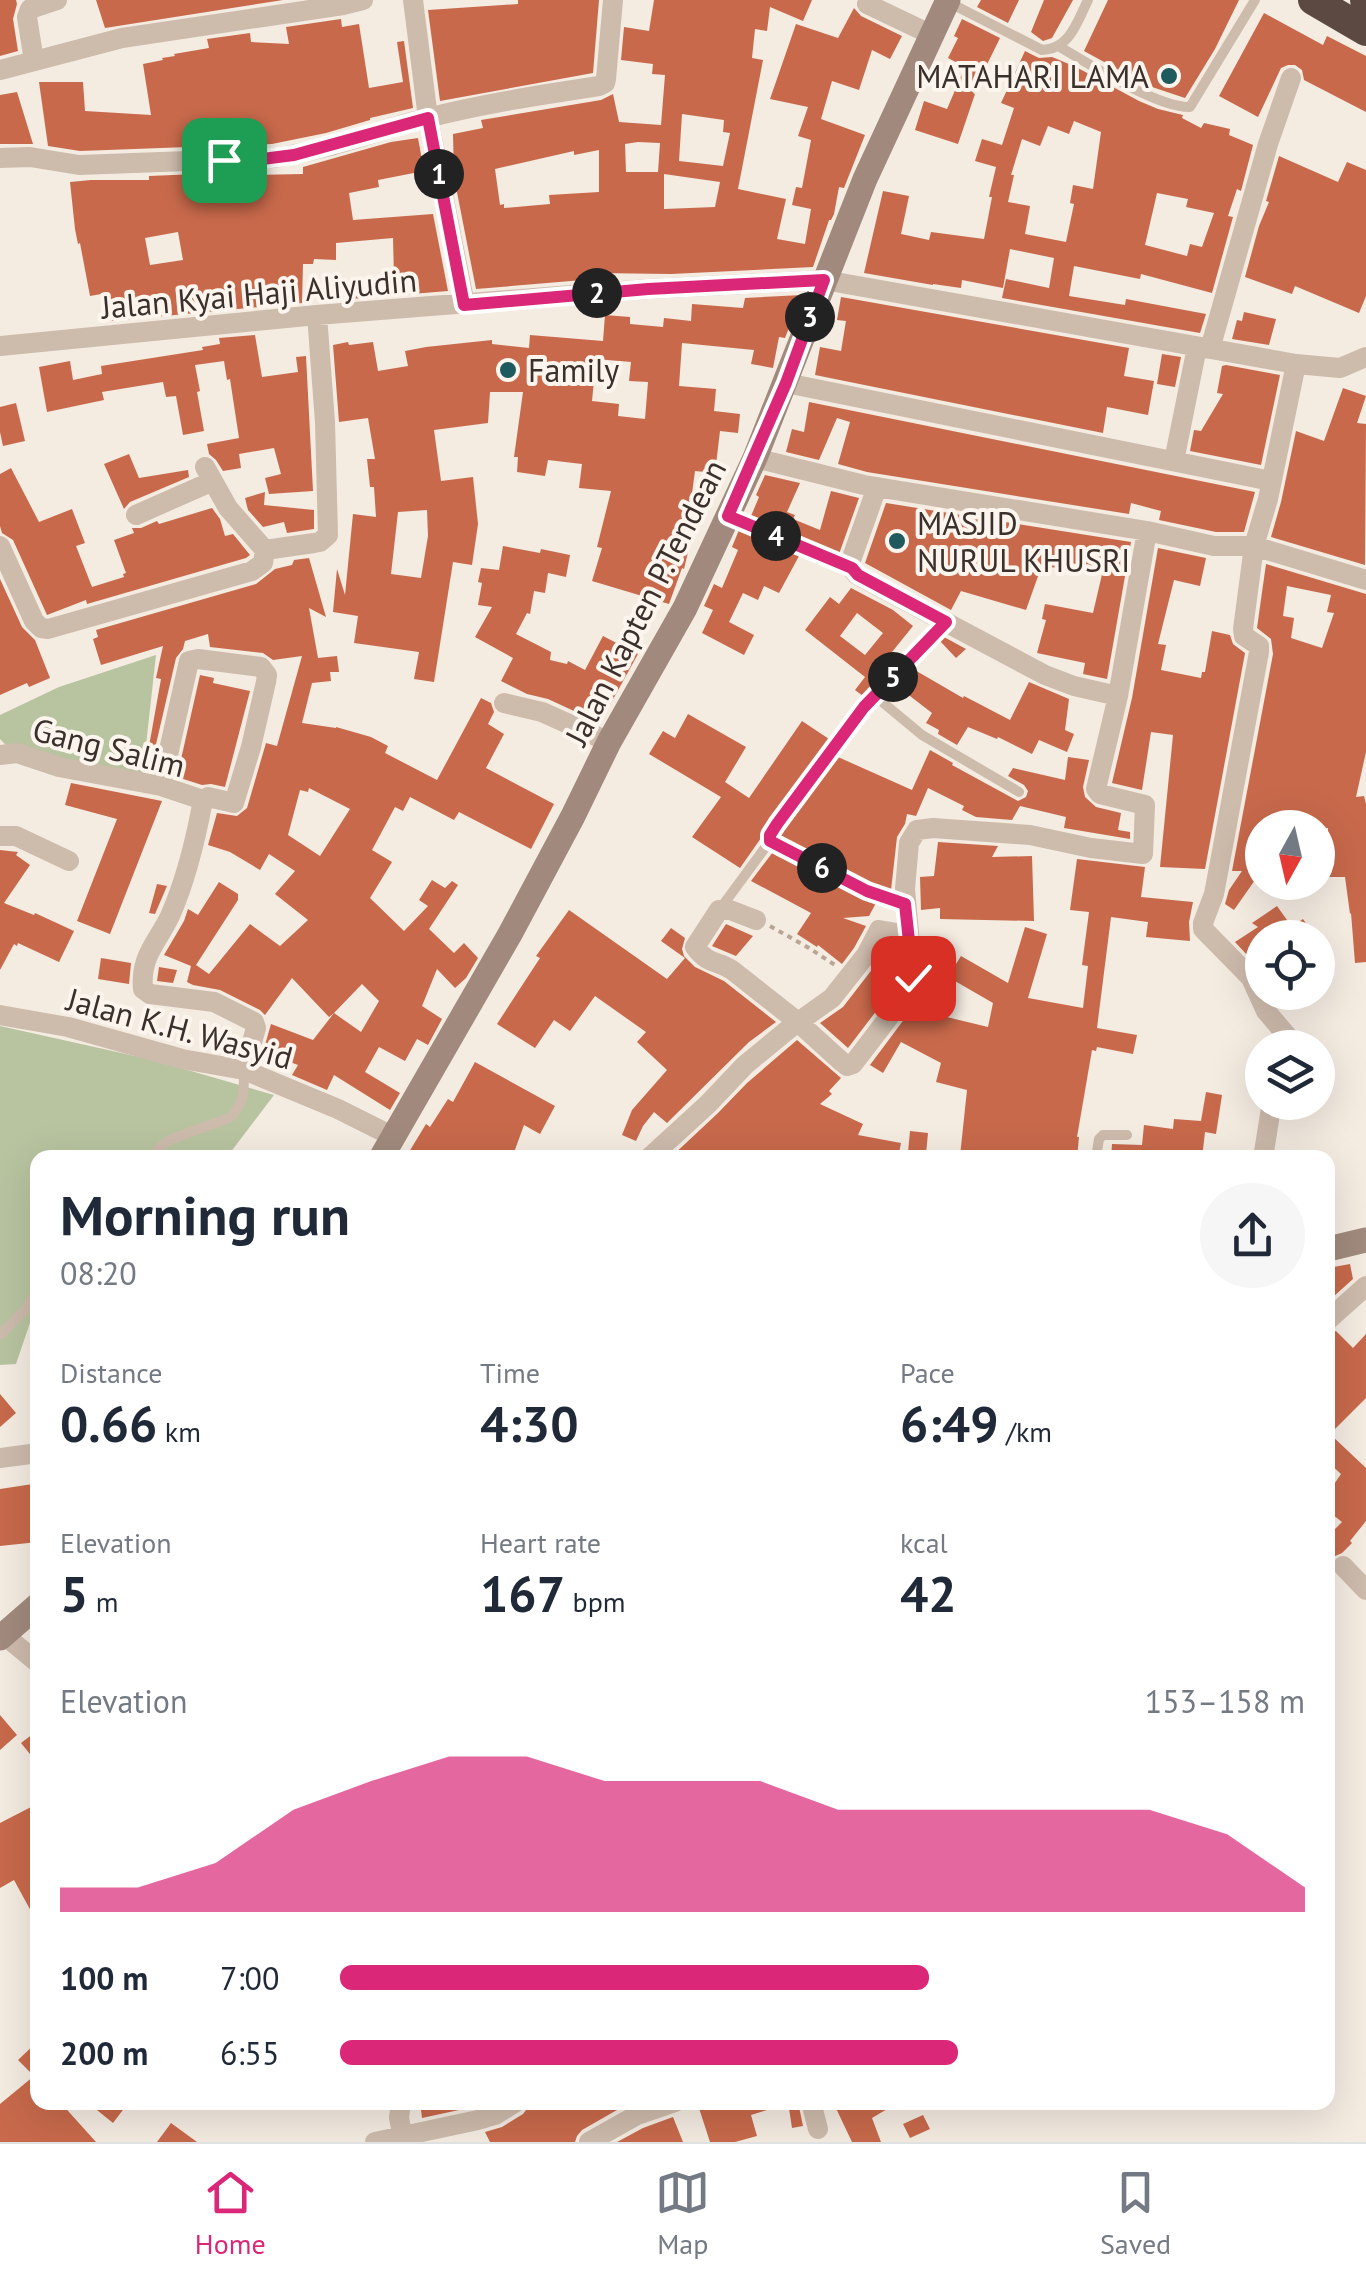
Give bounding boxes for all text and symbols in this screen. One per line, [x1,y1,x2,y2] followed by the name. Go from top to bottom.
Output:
[916,55,1149,97] place label: MATAHARI LAMA
[1158,65,1180,87] marker: MATAHARI LAMA
[182,118,267,203] pin
[197,133,252,188] icon: arrive
[414,149,464,199] pin: 1
[431,155,447,192] text: 1
[98,258,418,328] street label: Jalan Kyai Haji Aliyudin
[572,268,622,318] pin: 2
[589,274,605,311] text: 2
[785,292,835,342] pin: 3
[802,298,818,335] text: 3
[528,349,619,391] place label: Family
[497,359,519,381] marker: Family
[554,452,735,754] street label: Jalan Kapten P.Tendean
[917,502,1130,581] place label: MASJID NURUL KHUSRI
[751,511,801,561] pin: 4
[768,517,784,554] text: 4
[886,530,908,552] marker: MASJID NURUL KHUSRI
[868,652,918,702] pin: 5
[885,658,901,695] text: 5
[28,708,190,786] street label: Gang Salim
[1245,810,1335,900] north arrow
[1245,810,1335,1120] map controls
[797,843,847,893] pin: 6
[814,849,830,886] text: 6
[1245,920,1335,1010] button: locate
[871,936,956,1021] pin
[886,951,941,1006] icon: check
[61,977,297,1078] street label: Jalan K.H. Wasyid
[1245,1030,1335,1120] button: layers
[60,1179,350,1250] text: Morning run
[1200,1183,1305,1288] button: share
[60,1252,137,1294] text: 08:20
[60,1354,163,1391] text: Distance
[480,1354,540,1391] text: Time
[900,1354,955,1391] text: Pace
[60,1391,157,1456] text: 0.66
[480,1391,579,1456] text: 4:30
[900,1391,999,1456] text: 6:49
[157,1413,201,1450] text: km
[999,1413,1052,1450] text: /km
[60,1524,172,1561] text: Elevation
[480,1524,601,1561] text: Heart rate
[900,1524,948,1561] text: kcal
[60,1561,88,1626] text: 5
[480,1561,565,1626] text: 167
[900,1561,957,1626] text: 42
[88,1583,119,1620] text: m
[565,1583,626,1620] text: bpm
[60,1680,187,1722] text: Elevation
[1145,1680,1305,1722] text: 153–158 m
[60,1957,148,1999] text: 100 m
[220,1957,279,1999] text: 7:00
[60,2032,148,2074] text: 200 m
[220,2032,279,2074] text: 6:55
[195,2165,266,2262] tab: Home
[655,2165,710,2262] tab: Map
[1100,2165,1171,2262] tab: Saved

